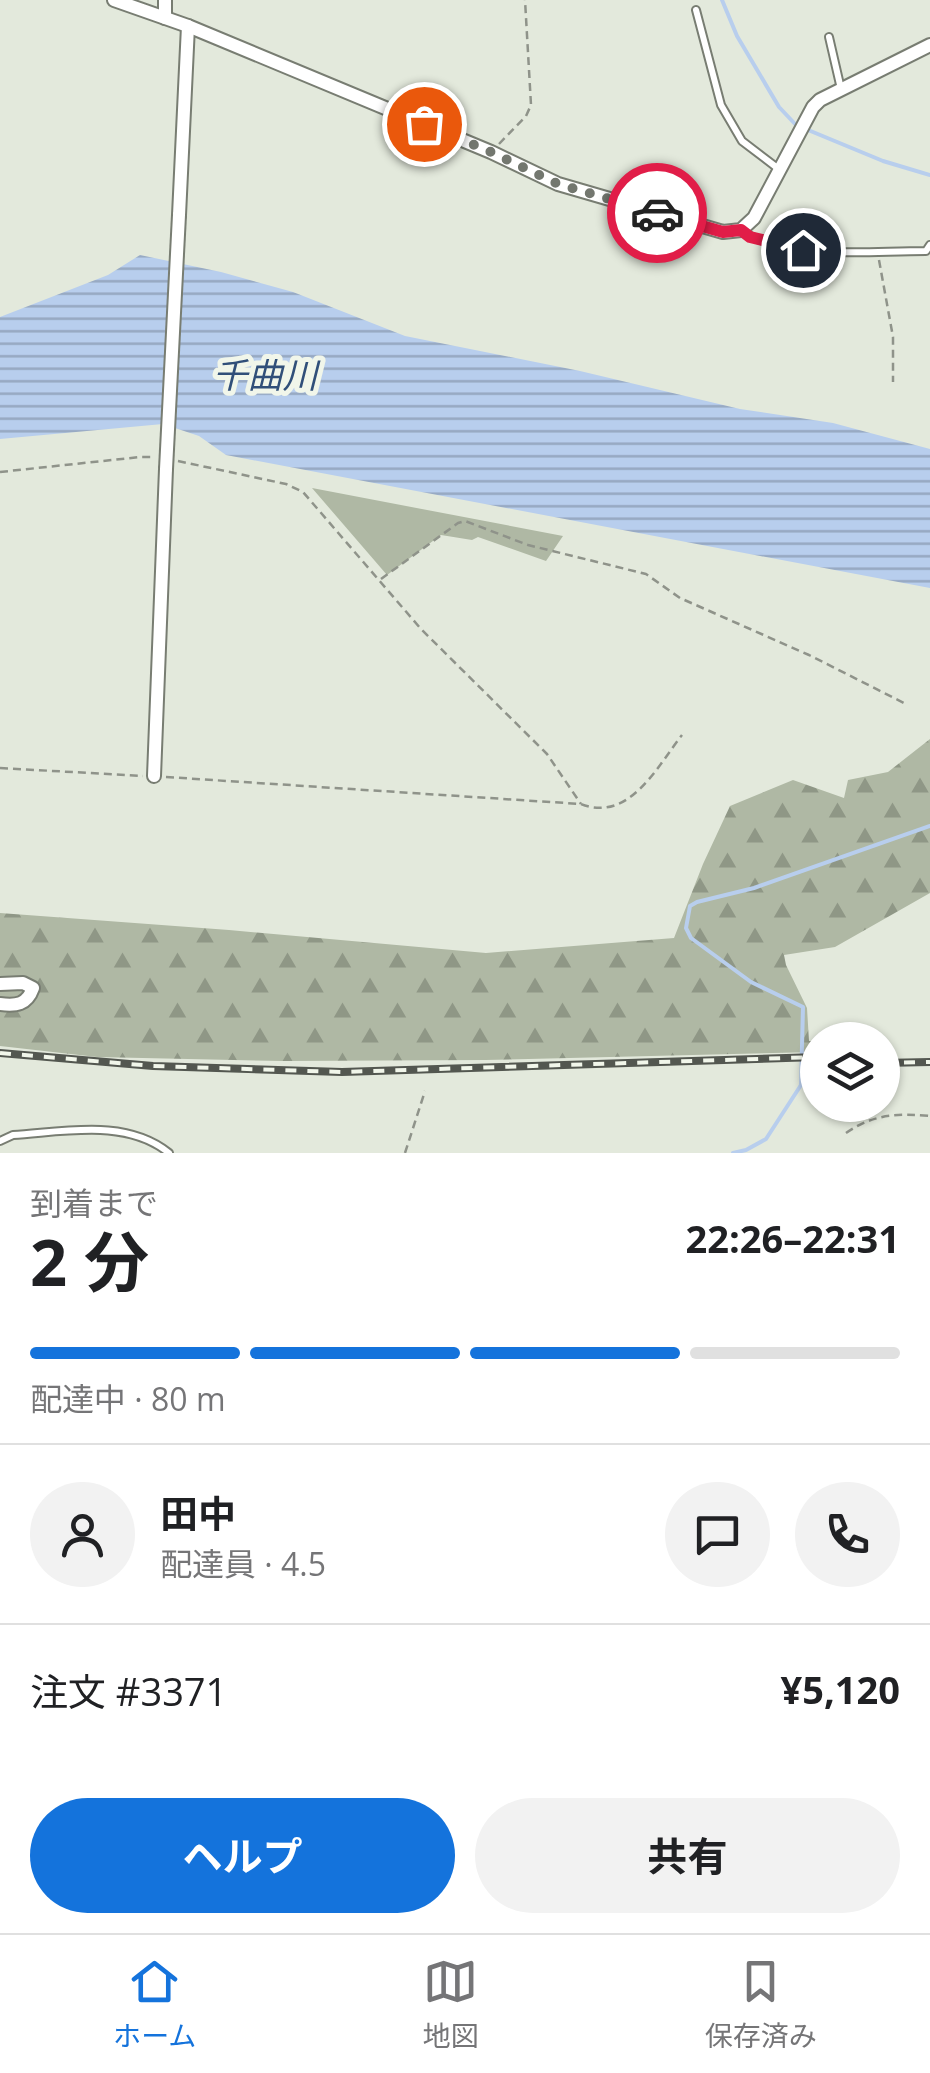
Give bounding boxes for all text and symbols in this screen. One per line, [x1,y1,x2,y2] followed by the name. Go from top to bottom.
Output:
[382,82,467,167] pin
[397,97,452,152] icon: bag
[607,163,707,263] courier
[630,186,685,241] icon: car
[761,208,846,293] pin
[776,223,831,278] icon: home
[212,351,321,398] water label: 千曲川
[800,1022,900,1122] map controls
[800,1022,900,1122] button: layers
[30,1181,158,1224] text: 到着まで
[686,1212,900,1264] text: 22:26–22:31
[30,1217,149,1305] text: 2 分
[30,1377,226,1420] text: 配達中 · 80 m
[30,1482,135,1587] button: person
[665,1482,770,1587] button: chat
[795,1482,900,1587] button: phone
[160,1487,236,1539] text: 田中
[160,1542,326,1585] text: 配達員 · 4.5
[781,1663,900,1715] text: ¥5,120
[30,1665,227,1717] text: 注文 #3371
[30,1798,455,1913] button: ヘルプ
[475,1798,900,1913] button: 共有
[113,1954,196,2054] tab: ホーム
[423,1954,479,2054] tab: 地図
[705,1954,817,2054] tab: 保存済み

